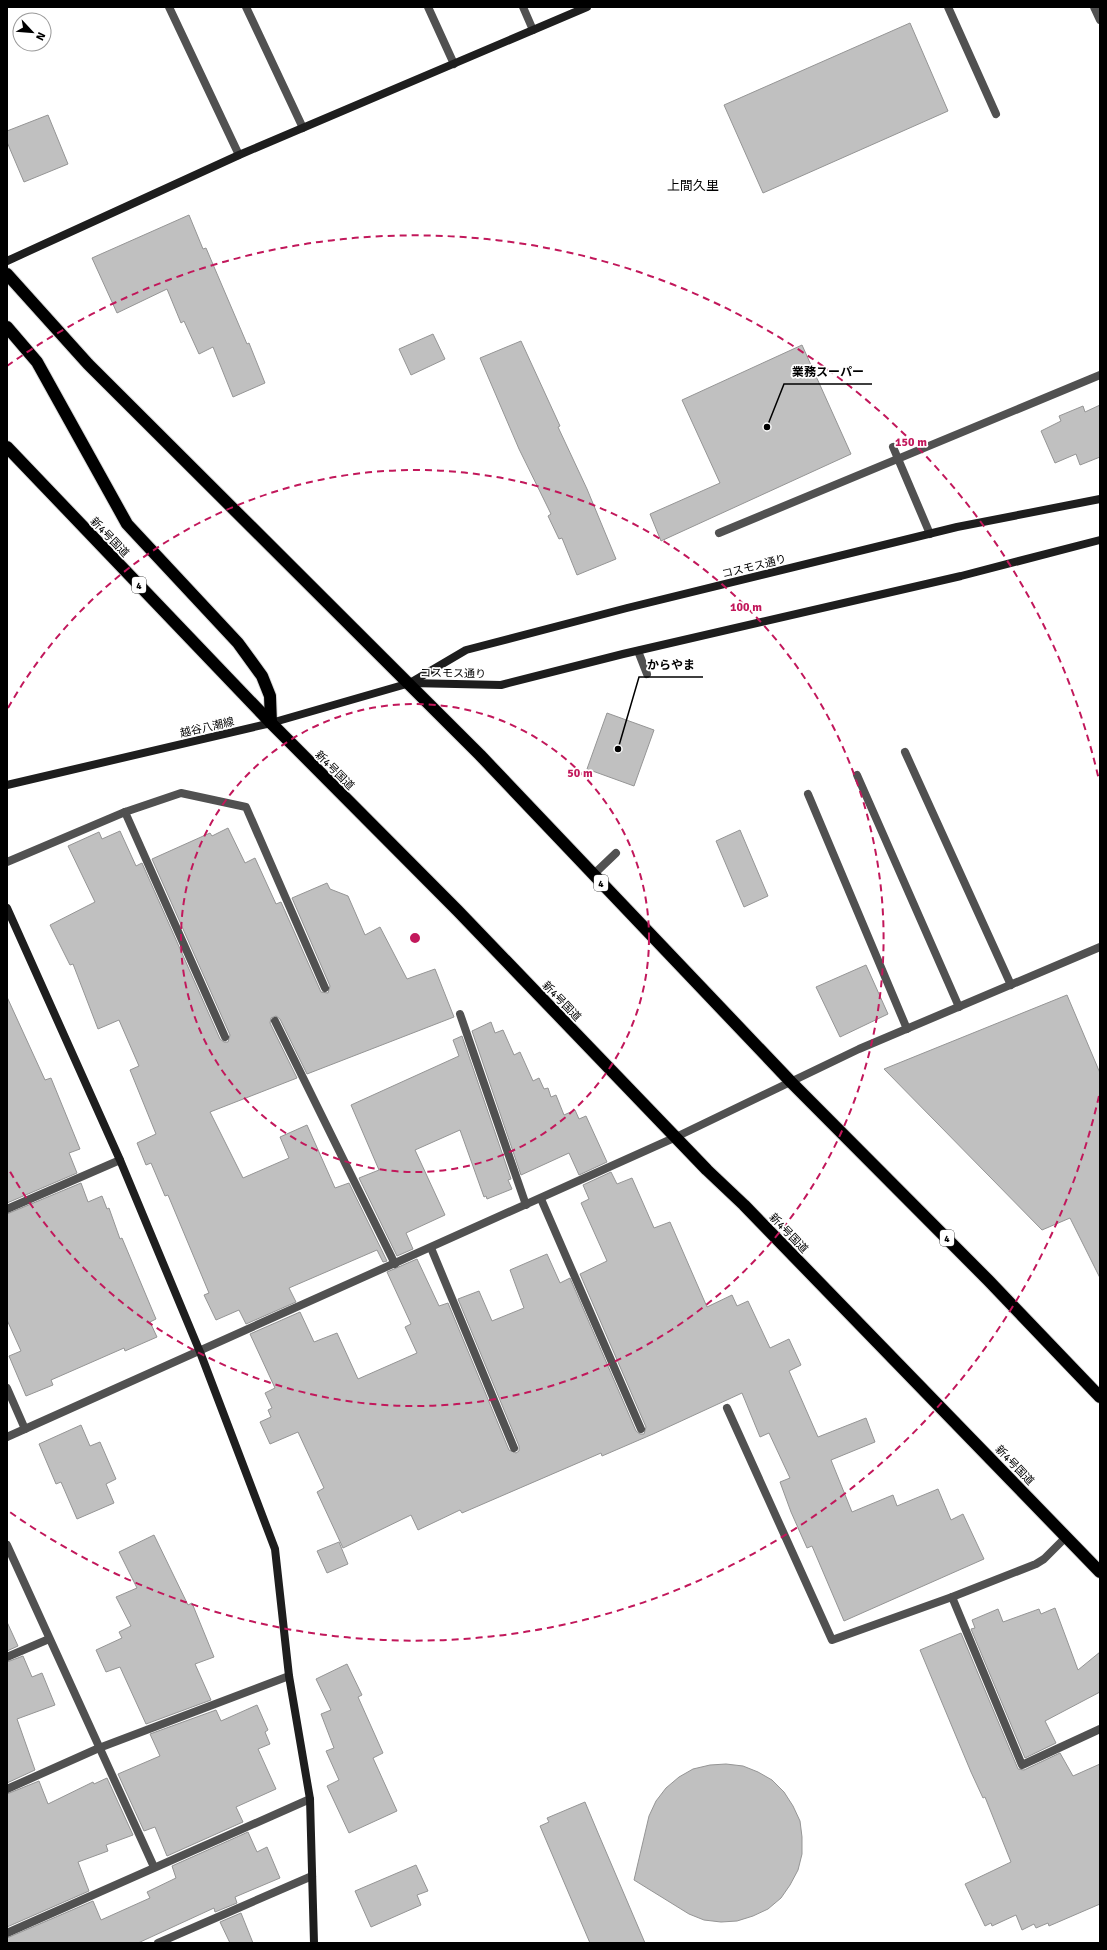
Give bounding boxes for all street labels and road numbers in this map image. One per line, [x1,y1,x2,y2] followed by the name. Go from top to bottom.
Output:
[88,515,132,560] street label: 新4号国道
[721,552,788,581] street label: コスモス通り
[132,577,146,593] road number: 4
[420,666,486,681] street label: コスモス通り
[179,715,235,740] street label: 越谷八潮線
[312,748,357,793] street label: 新4号国道
[594,875,608,891] road number: 4
[540,979,584,1024] street label: 新4号国道
[767,1211,811,1256] street label: 新4号国道
[940,1230,954,1246] road number: 4
[993,1443,1037,1488] street label: 新4号国道

